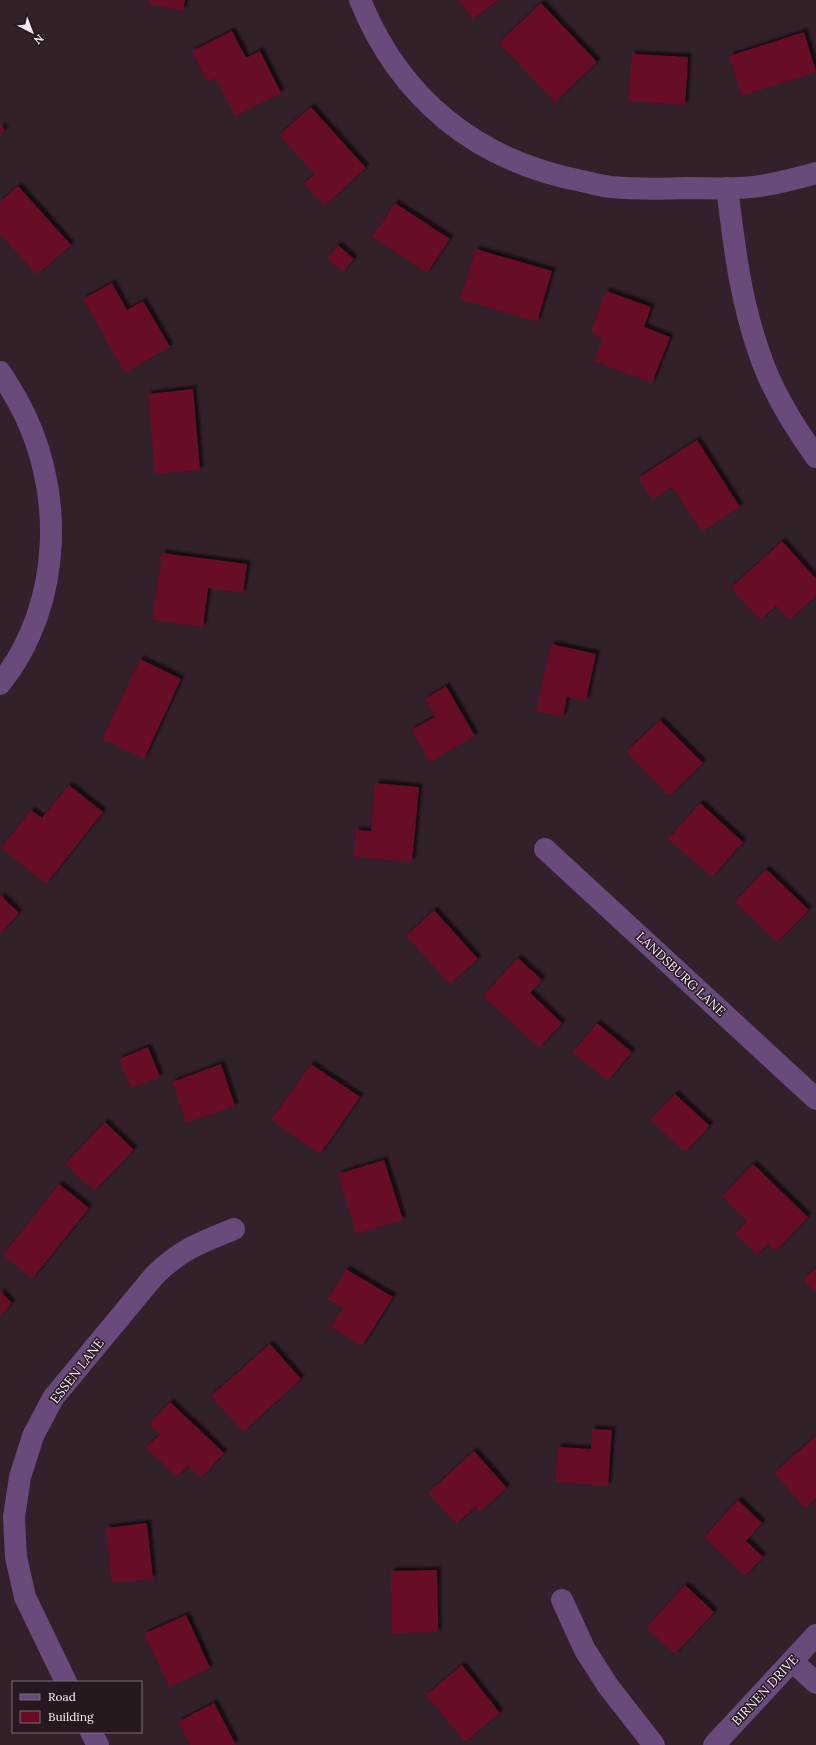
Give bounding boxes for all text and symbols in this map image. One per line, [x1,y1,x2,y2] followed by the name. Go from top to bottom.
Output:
[12,12,52,52] north arrow
[30,31,47,48] text: N
[633,928,729,1020] street label: LANDSBURG LANE
[46,1335,108,1407] street label: ESSEN LANE
[728,1651,802,1729] street label: BIRNEN DRIVE
[12,1681,142,1733] legend
[48,1689,76,1704] text: Road
[48,1709,94,1724] text: Building

